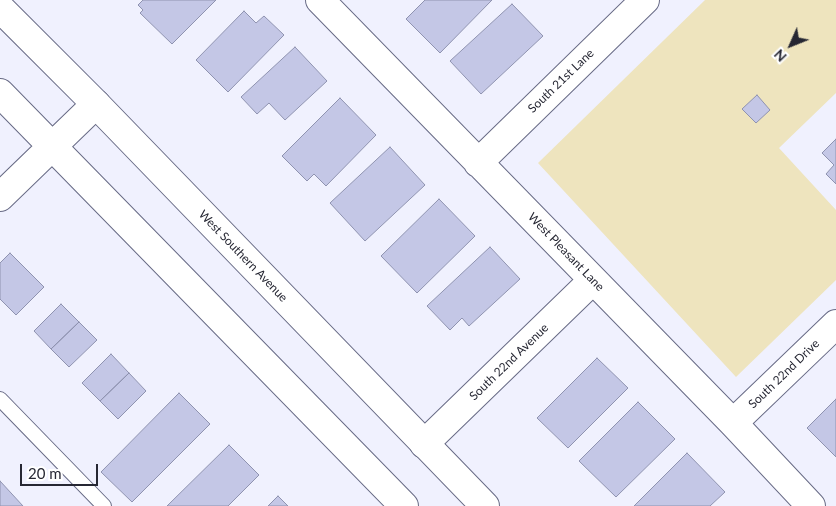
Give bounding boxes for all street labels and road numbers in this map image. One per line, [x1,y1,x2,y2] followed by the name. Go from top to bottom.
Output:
[525,46,597,116] street label: South 21st Lane
[196,207,290,305] street label: West Southern Avenue
[525,210,607,294] street label: West Pleasant Lane
[467,321,551,403] street label: South 22nd Avenue
[746,337,822,411] street label: South 22nd Drive

